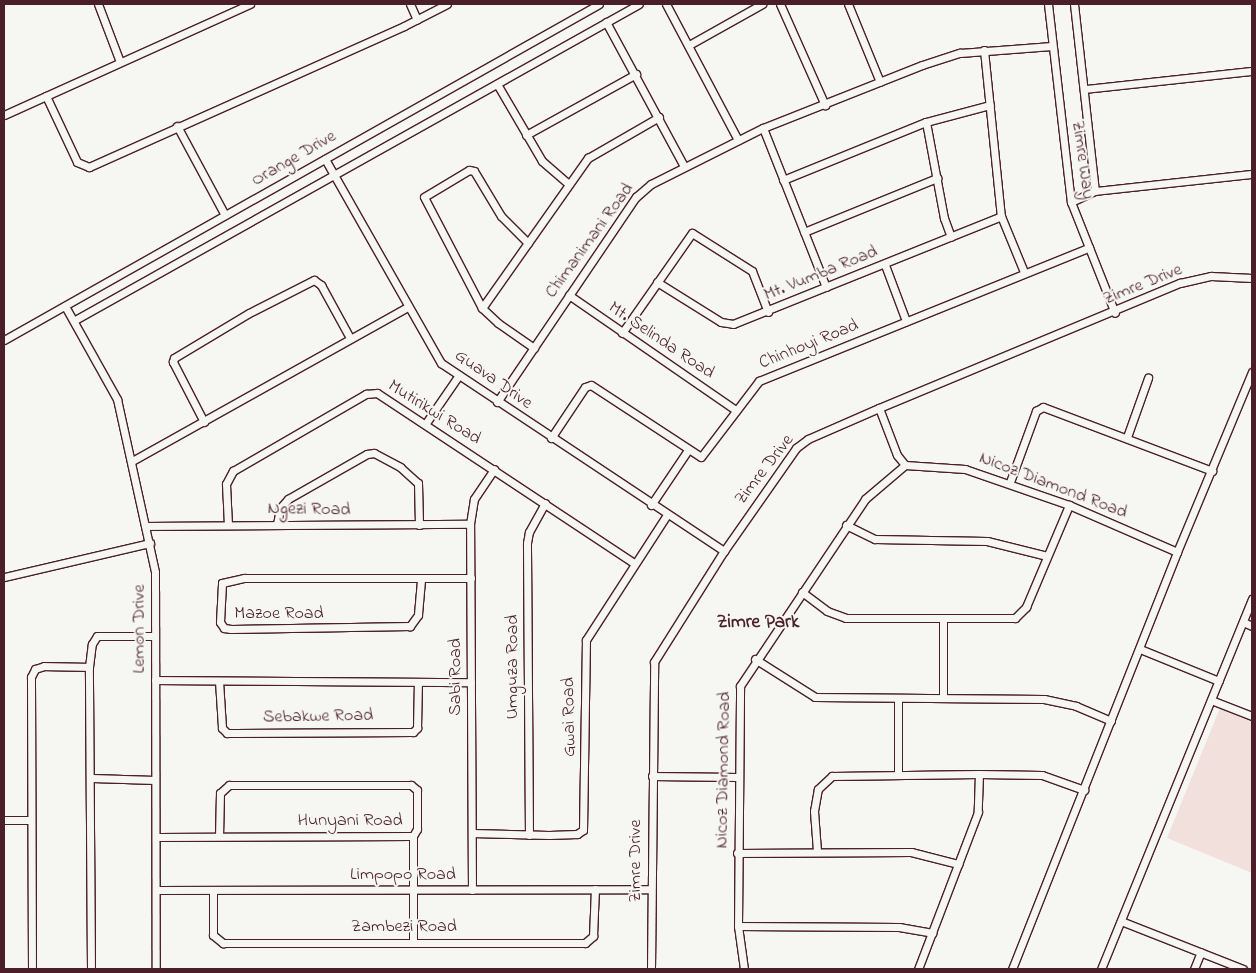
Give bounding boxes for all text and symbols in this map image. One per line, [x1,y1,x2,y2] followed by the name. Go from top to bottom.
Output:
[1066,119,1098,201] street label: Zimre Way
[248,126,340,192] street label: Orange Drive
[541,179,639,303] street label: Chimanimani Road
[761,241,881,307] street label: Mt. Vumba Road
[1100,259,1186,311] street label: Zimre Drive
[604,298,718,384] street label: Mt. Selinda Road
[756,315,862,375] street label: Chinhoyi Road
[450,345,536,415] street label: Guava Drive
[383,376,485,450] street label: Mutirikwi Road
[731,431,799,509] street label: Zimre Drive
[976,448,1130,524] street label: Nicoz Diamond Road
[267,498,351,522] street label: Ngezi Road
[129,584,151,674] street label: Lemon Drive
[234,603,324,625] street label: Mazoe Road
[717,612,799,634] district label: Zimre Park
[502,615,524,719] street label: Umguza Road
[445,638,467,716] street label: Sabi Road
[559,677,581,757] street label: Gwai Road
[712,691,736,849] street label: Nicoz Diamond Road
[263,705,373,729] street label: Sebakwe Road
[297,810,403,832] street label: Hunyani Road
[625,819,647,903] street label: Zimre Drive
[350,864,456,886] street label: Limpopo Road
[351,916,457,938] street label: Zambezi Road

